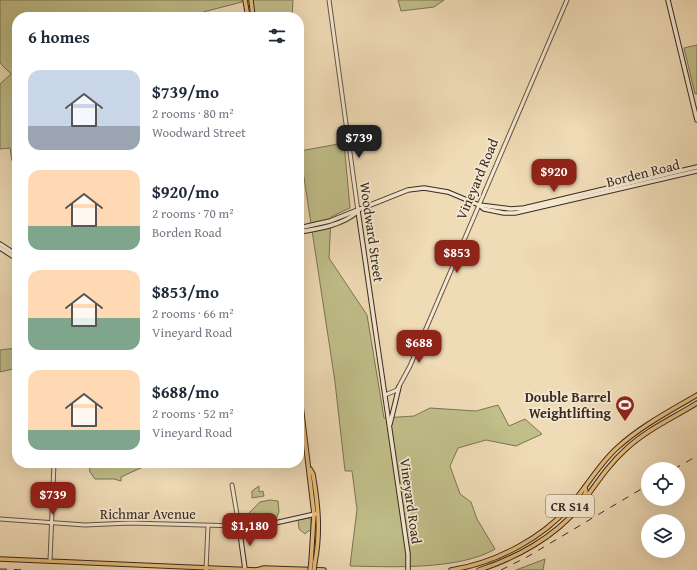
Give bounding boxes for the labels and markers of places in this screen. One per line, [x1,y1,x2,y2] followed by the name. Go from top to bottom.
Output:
[335,125,383,159] pin: $739
[530,159,578,193] pin: $920
[433,240,481,274] pin: $853
[395,330,443,364] pin: $688
[525,387,612,423] place label: Double Barrel Weightlifting
[614,394,636,422] sports icon: Double Barrel Weightlifting
[29,482,77,516] pin: $739
[217,513,283,547] pin: $1,180

